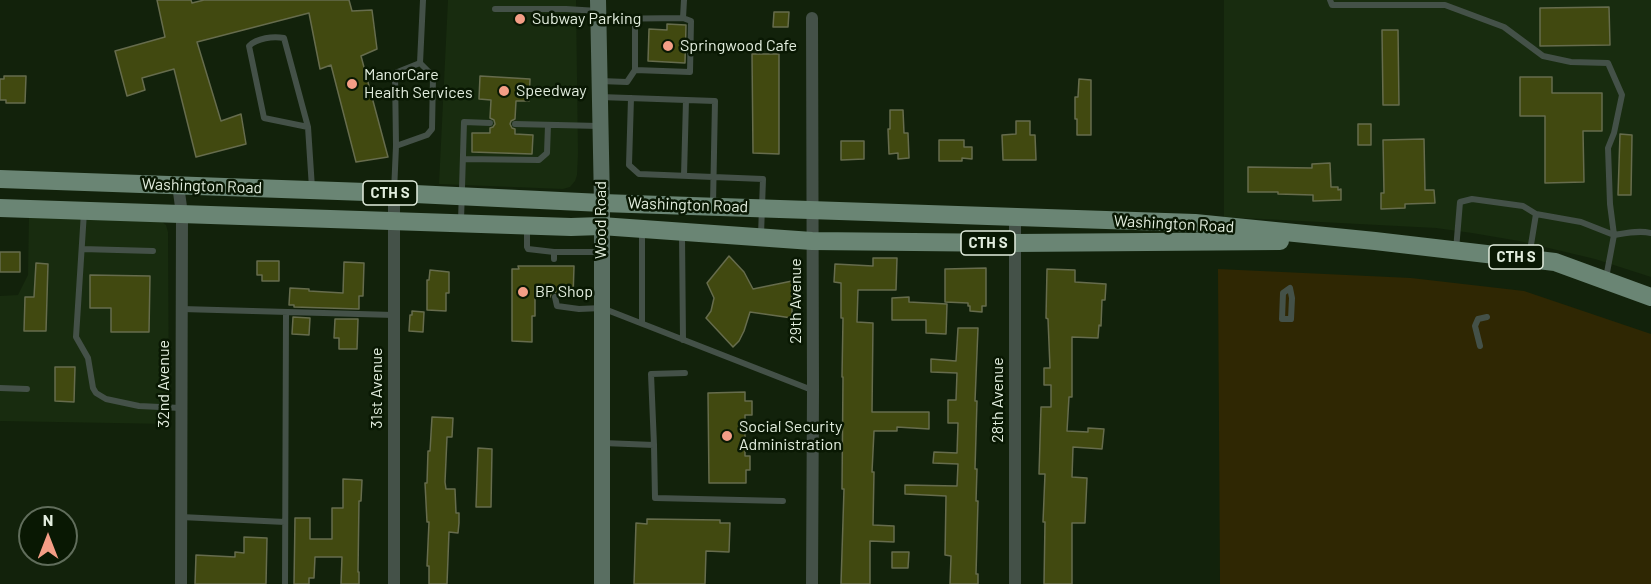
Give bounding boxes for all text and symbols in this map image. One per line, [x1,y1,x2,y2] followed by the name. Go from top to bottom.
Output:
[532,9,641,29] place label: Subway Parking
[513,12,527,26] marker: Subway Parking
[680,36,797,56] place label: Springwood Cafe
[661,39,675,53] marker: Springwood Cafe
[364,65,473,103] place label: ManorCare Health Services
[345,77,359,91] marker: ManorCare Health Services
[516,81,587,101] place label: Speedway
[497,84,511,98] marker: Speedway
[141,174,263,198] street label: Washington Road
[363,181,417,205] road number: CTH S
[591,181,611,259] street label: Wood Road
[627,193,749,217] street label: Washington Road
[1113,211,1235,237] street label: Washington Road
[961,231,1015,255] road number: CTH S
[1489,245,1543,269] road number: CTH S
[786,258,806,344] street label: 29th Avenue
[535,282,593,302] place label: BP Shop
[516,285,530,299] marker: BP Shop
[154,340,174,428] street label: 32nd Avenue
[367,347,387,429] street label: 31st Avenue
[988,357,1008,443] street label: 28th Avenue
[739,417,842,455] place label: Social Security Administration
[720,429,734,443] marker: Social Security Administration
[18,506,78,566] north arrow
[43,510,53,529] text: N

